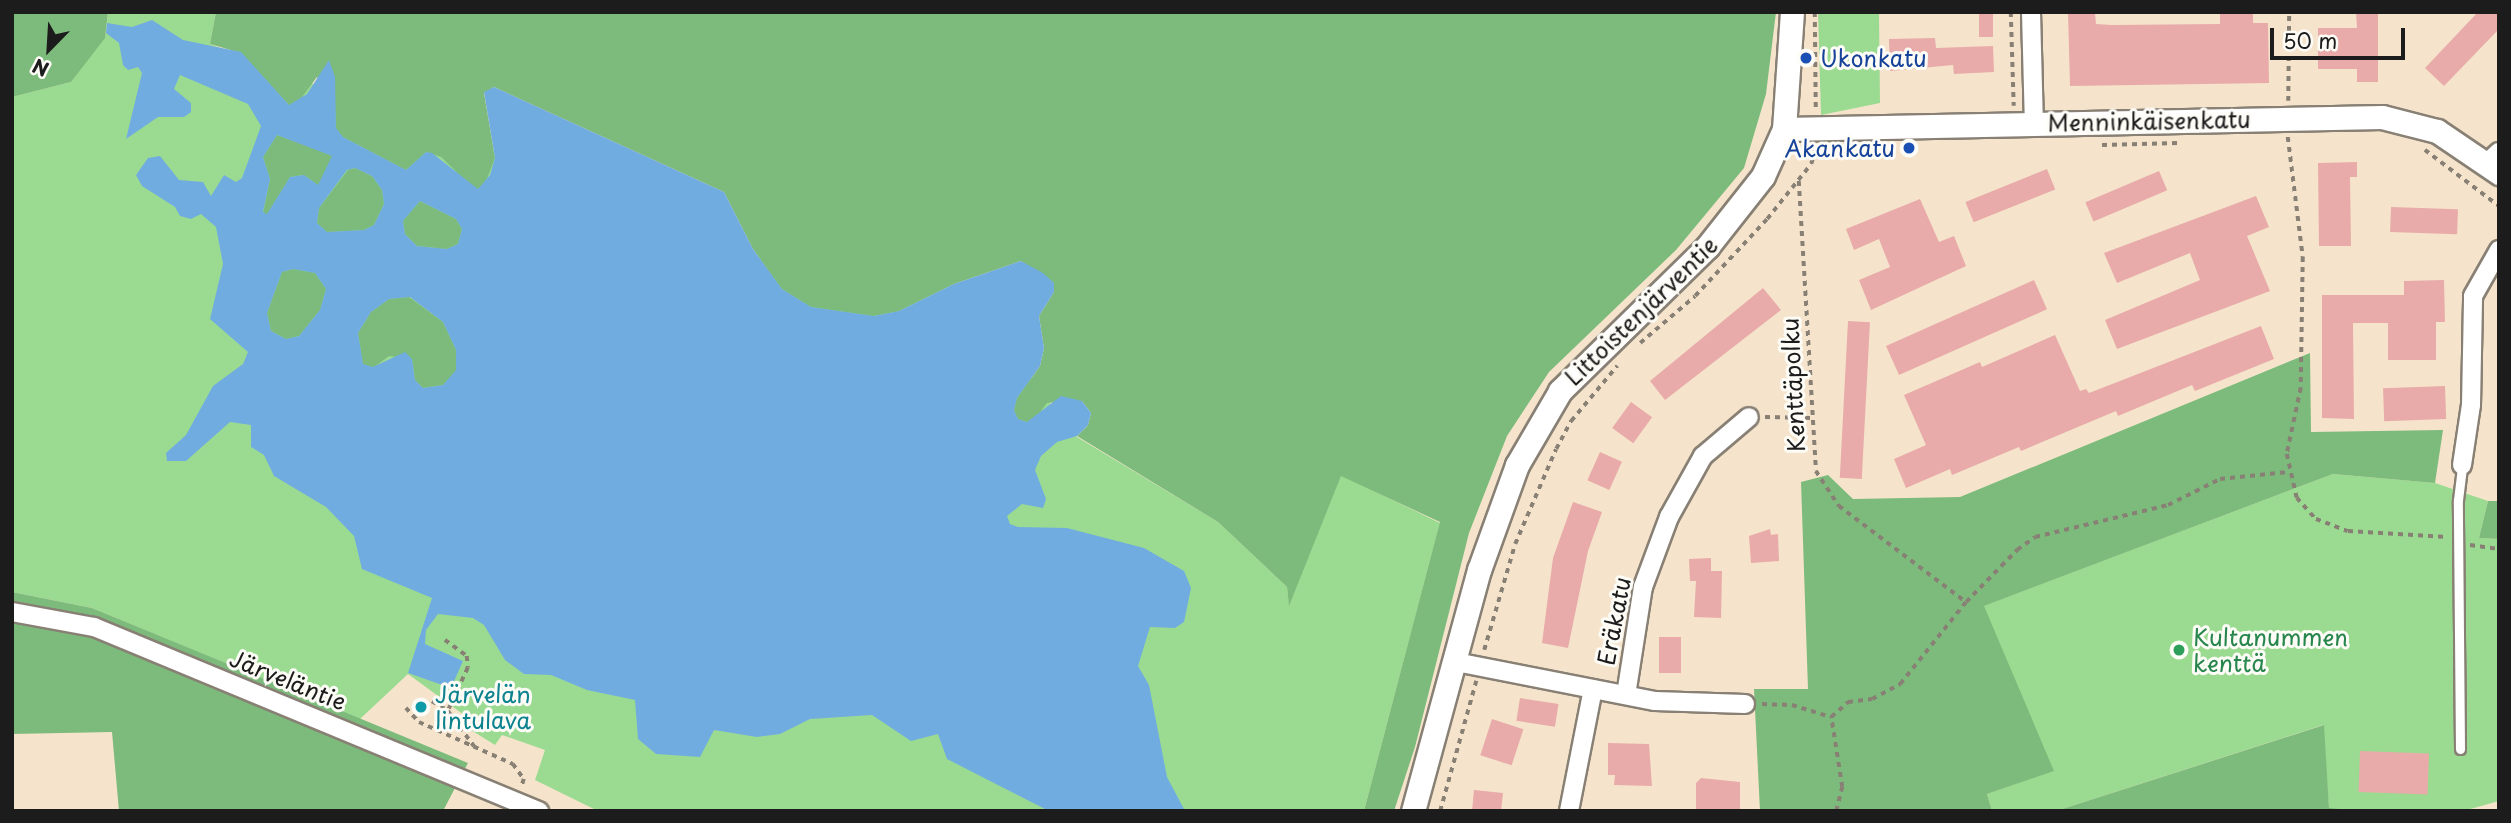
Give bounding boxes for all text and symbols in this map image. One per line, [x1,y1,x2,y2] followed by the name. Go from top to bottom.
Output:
[14,14,84,84] north arrow
[2273,14,2408,58] scale bar
[2283,24,2337,56] text: 50 m
[1820,44,1927,72] place label: Ukonkatu
[1798,50,1814,66] marker: Ukonkatu
[28,52,53,84] text: N
[2047,105,2251,137] street label: Menninkäisenkatu
[1785,134,1895,162] place label: Akankatu
[1901,140,1917,156] marker: Akankatu
[1559,231,1723,391] street label: Littoistenjärventie
[1776,317,1810,453] street label: Kenttäpolku
[1592,574,1636,668] street label: Eräkatu
[2193,623,2348,677] place label: Kultanummen kenttä
[2171,642,2187,658] marker: Kultanummen kenttä
[226,644,350,716] street label: Järveläntie
[435,680,531,734] place label: Järvelän lintulava
[413,699,429,715] marker: Järvelän lintulava

